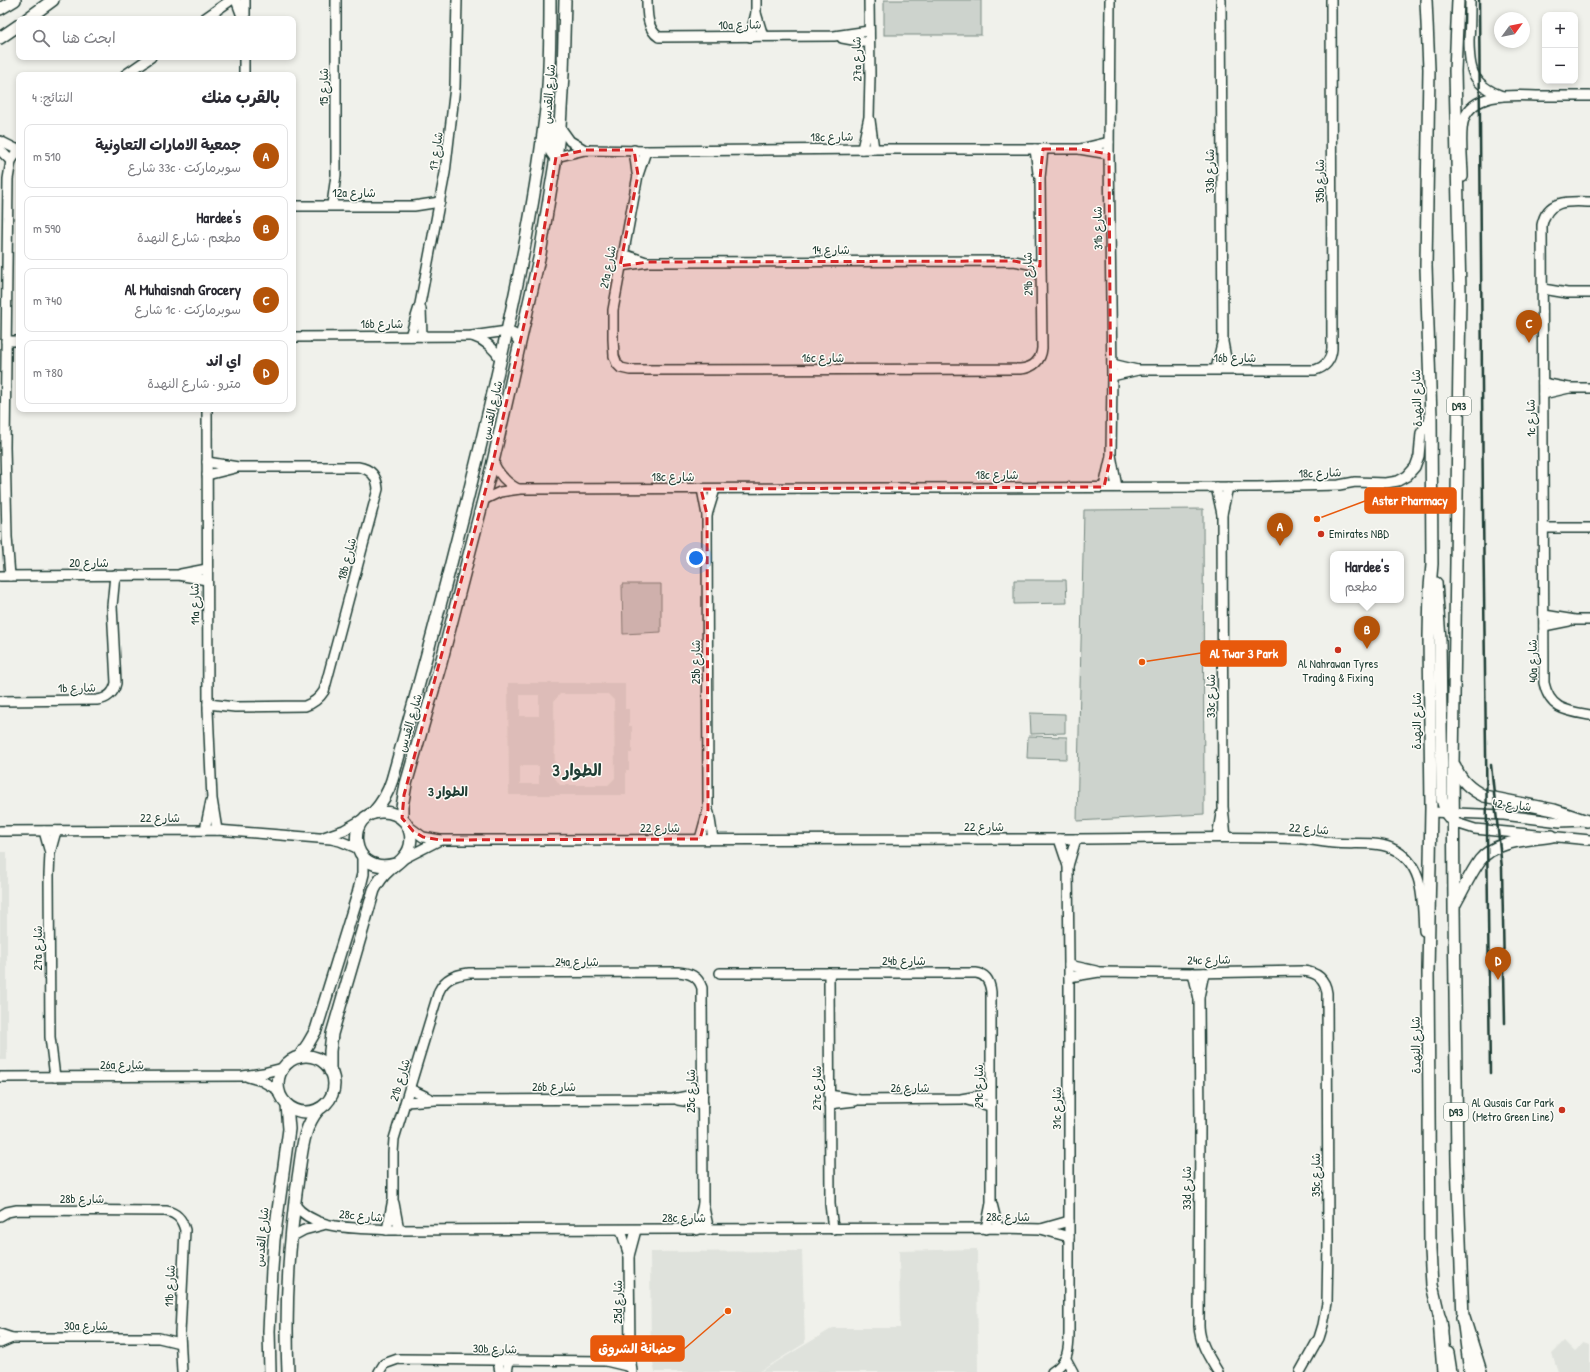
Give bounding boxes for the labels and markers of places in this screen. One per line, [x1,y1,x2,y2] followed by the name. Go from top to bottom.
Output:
[1516,310,1542,343] pin: C
[1365,488,1456,513] callout: Aster Pharmacy
[1267,513,1293,546] pin: A
[1329,525,1389,542] place label: Emirates NBD
[1316,529,1326,539] marker: Emirates NBD
[1354,616,1380,649] pin: B
[1201,641,1286,666] callout: Al Twar 3 Park
[1333,645,1343,655] marker: Al Nahrawan Tyres Trading & Fixing
[1298,655,1379,686] place label: Al Nahrawan Tyres Trading & Fixing
[1485,947,1511,980] pin: D
[1471,1094,1554,1125] place label: Al Qusais Car Park (Metro Green Line)
[1557,1105,1567,1115] marker: Al Qusais Car Park (Metro Green Line)
[591,1336,684,1361] callout: حضانة الشروق

